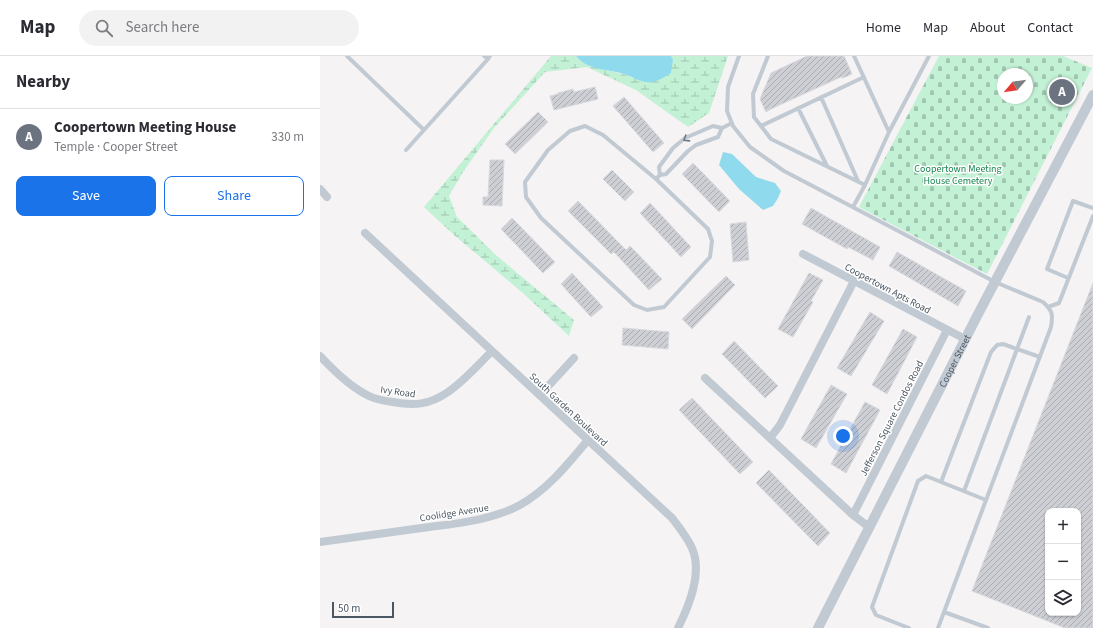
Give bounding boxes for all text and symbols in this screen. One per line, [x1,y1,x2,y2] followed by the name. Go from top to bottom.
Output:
[79,10,359,46] search box
[20,14,55,41] text: Map
[93,17,115,39] icon: search
[125,17,199,38] text: Search here
[866,18,901,38] text: Home
[923,18,948,38] text: Map
[970,18,1005,38] text: About
[1027,18,1073,38] text: Contact
[997,68,1033,104] north arrow
[16,70,70,94] text: Nearby
[1049,77,1075,107] pin: A
[54,117,236,138] text: Coopertown Meeting House
[25,128,33,146] text: A
[271,128,304,146] text: 330 m
[684,134,691,141] one-way arrow
[54,138,178,156] text: Temple · Cooper Street
[914,162,1002,188] park label: Coopertown Meeting House Cemetery
[16,176,156,216] button: Save
[164,176,304,216] button: Share
[842,260,933,317] street label: Coopertown Apts Road
[936,332,975,390] street label: Cooper Street
[857,358,927,479] street label: Jefferson Square Condos Road
[526,370,611,450] street label: South Garden Boulevard
[379,383,416,401] street label: Ivy Road
[833,426,853,446] your location
[419,501,490,525] street label: Coolidge Avenue
[1045,508,1081,616] map controls
[1045,508,1081,544] button: +
[1045,544,1081,580] button: −
[1045,580,1081,616] button: layers
[332,600,394,619] scale bar
[338,601,360,616] text: 50 m

